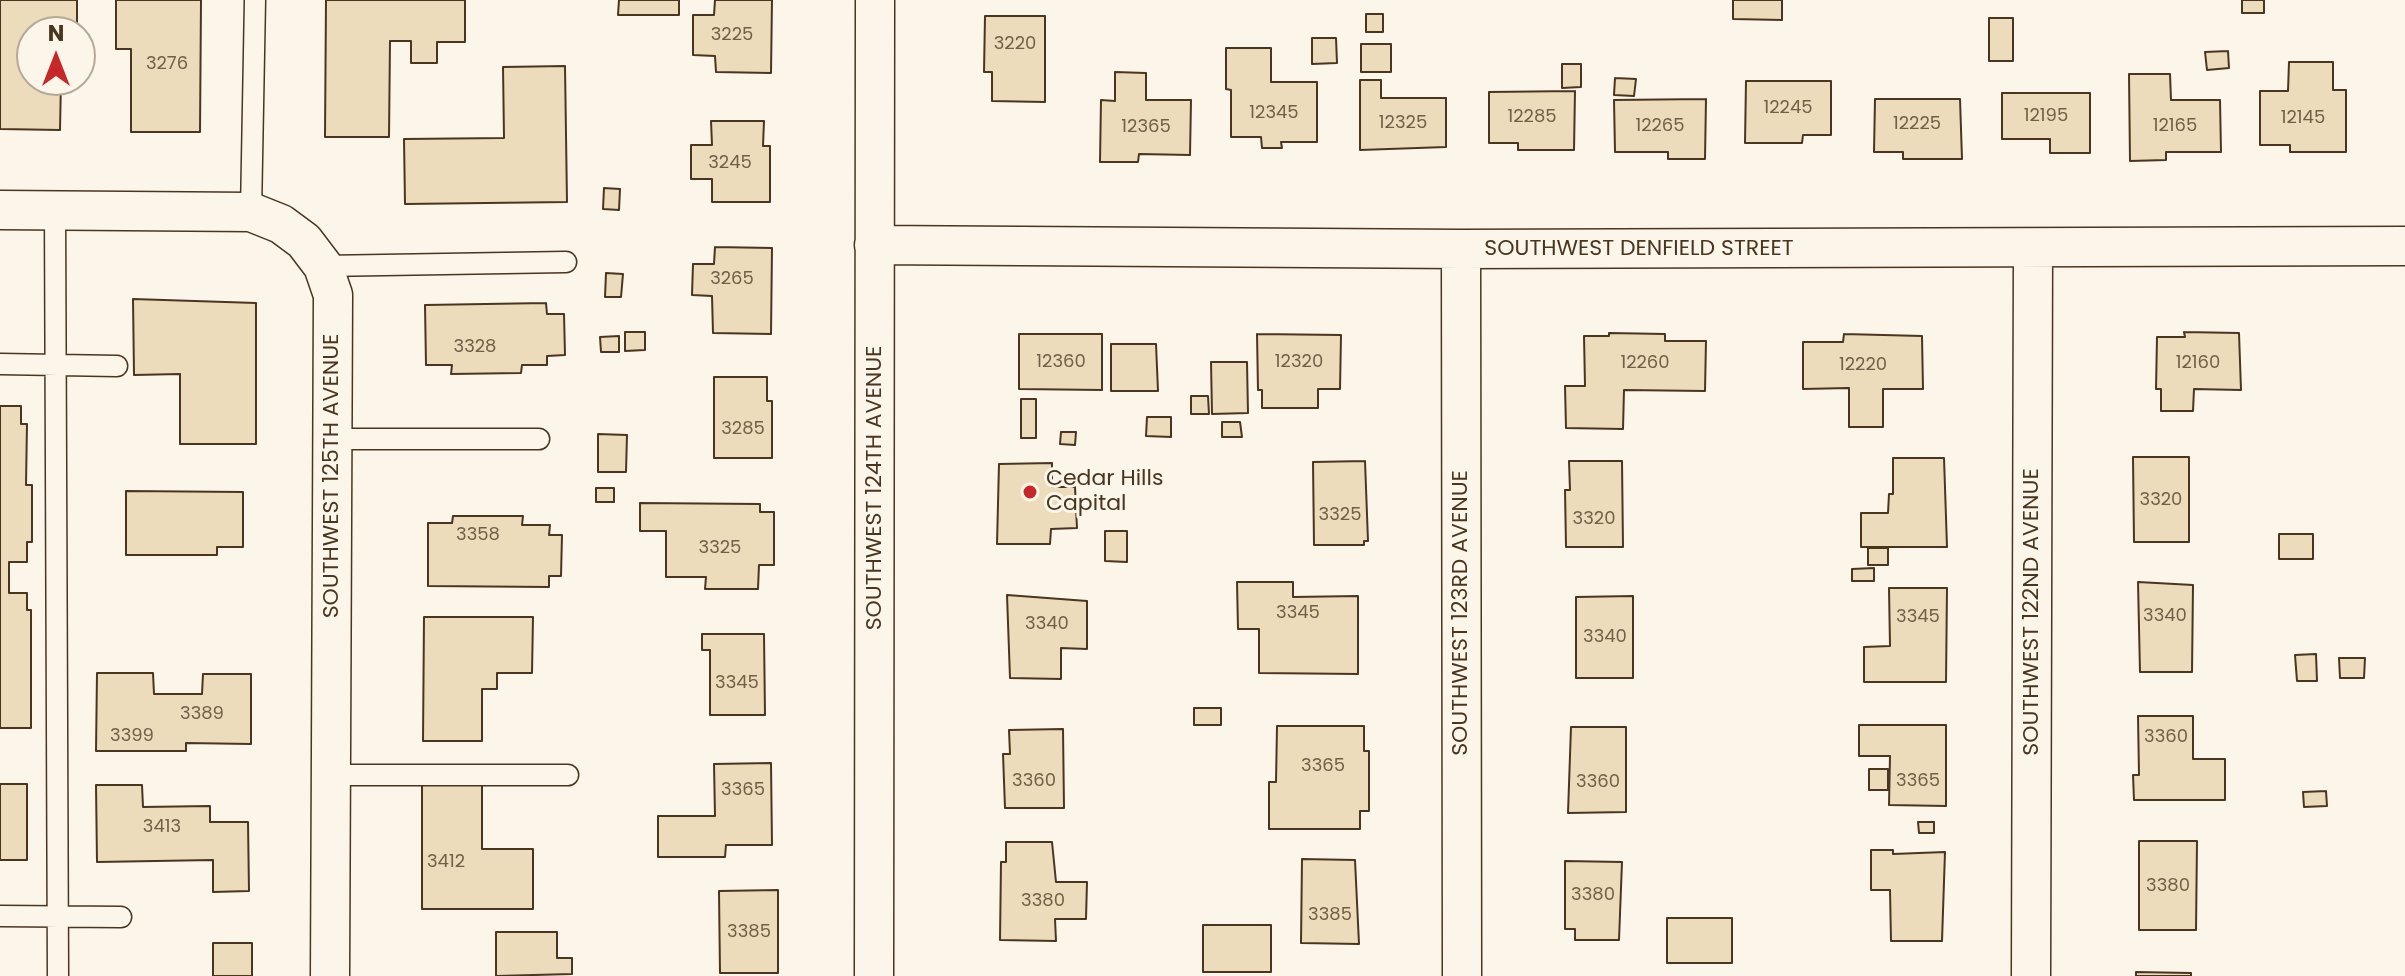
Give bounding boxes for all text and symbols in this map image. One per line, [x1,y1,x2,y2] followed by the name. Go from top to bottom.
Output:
[16,16,96,96] north arrow
[48,18,64,49] text: N
[711,24,753,46] house number: 3225
[994,33,1036,55] house number: 3220
[146,53,188,75] house number: 3276
[1763,97,1813,119] house number: 12245
[1249,102,1299,124] house number: 12345
[2024,105,2068,127] house number: 12195
[1507,106,1557,128] house number: 12285
[2281,107,2325,129] house number: 12145
[1379,112,1427,134] house number: 12325
[1893,113,1941,135] house number: 12225
[1635,115,1685,137] house number: 12265
[2153,115,2197,137] house number: 12165
[1121,116,1171,138] house number: 12365
[708,152,752,174] house number: 3245
[1484,236,1794,262] street label: SOUTHWEST DENFIELD STREET
[710,268,754,290] house number: 3265
[319,334,345,618] street label: SOUTHWEST 125TH AVENUE
[454,336,496,358] house number: 3328
[862,346,888,630] street label: SOUTHWEST 124TH AVENUE
[1036,351,1086,373] house number: 12360
[1275,351,1323,373] house number: 12320
[1620,352,1670,374] house number: 12260
[2176,352,2220,374] house number: 12160
[1839,354,1887,376] house number: 12220
[721,418,765,440] house number: 3285
[1046,466,1163,518] place label: Cedar Hills Capital
[2019,468,2045,756] street label: SOUTHWEST 122ND AVENUE
[1448,470,1474,756] street label: SOUTHWEST 123RD AVENUE
[1021,483,1039,501] marker: Cedar Hills Capital
[2140,489,2182,511] house number: 3320
[1319,504,1361,526] house number: 3325
[1573,508,1615,530] house number: 3320
[456,524,500,546] house number: 3358
[699,537,741,559] house number: 3325
[1276,602,1320,624] house number: 3345
[2143,605,2187,627] house number: 3340
[1896,606,1940,628] house number: 3345
[1025,613,1069,635] house number: 3340
[1583,626,1627,648] house number: 3340
[715,672,759,694] house number: 3345
[180,703,224,725] house number: 3389
[110,725,154,747] house number: 3399
[2144,726,2188,748] house number: 3360
[1301,755,1345,777] house number: 3365
[1012,770,1056,792] house number: 3360
[1896,770,1940,792] house number: 3365
[1576,771,1620,793] house number: 3360
[721,779,765,801] house number: 3365
[143,816,181,838] house number: 3413
[427,851,465,873] house number: 3412
[2146,875,2190,897] house number: 3380
[1571,884,1615,906] house number: 3380
[1021,890,1065,912] house number: 3380
[1308,904,1352,926] house number: 3385
[727,921,771,943] house number: 3385

